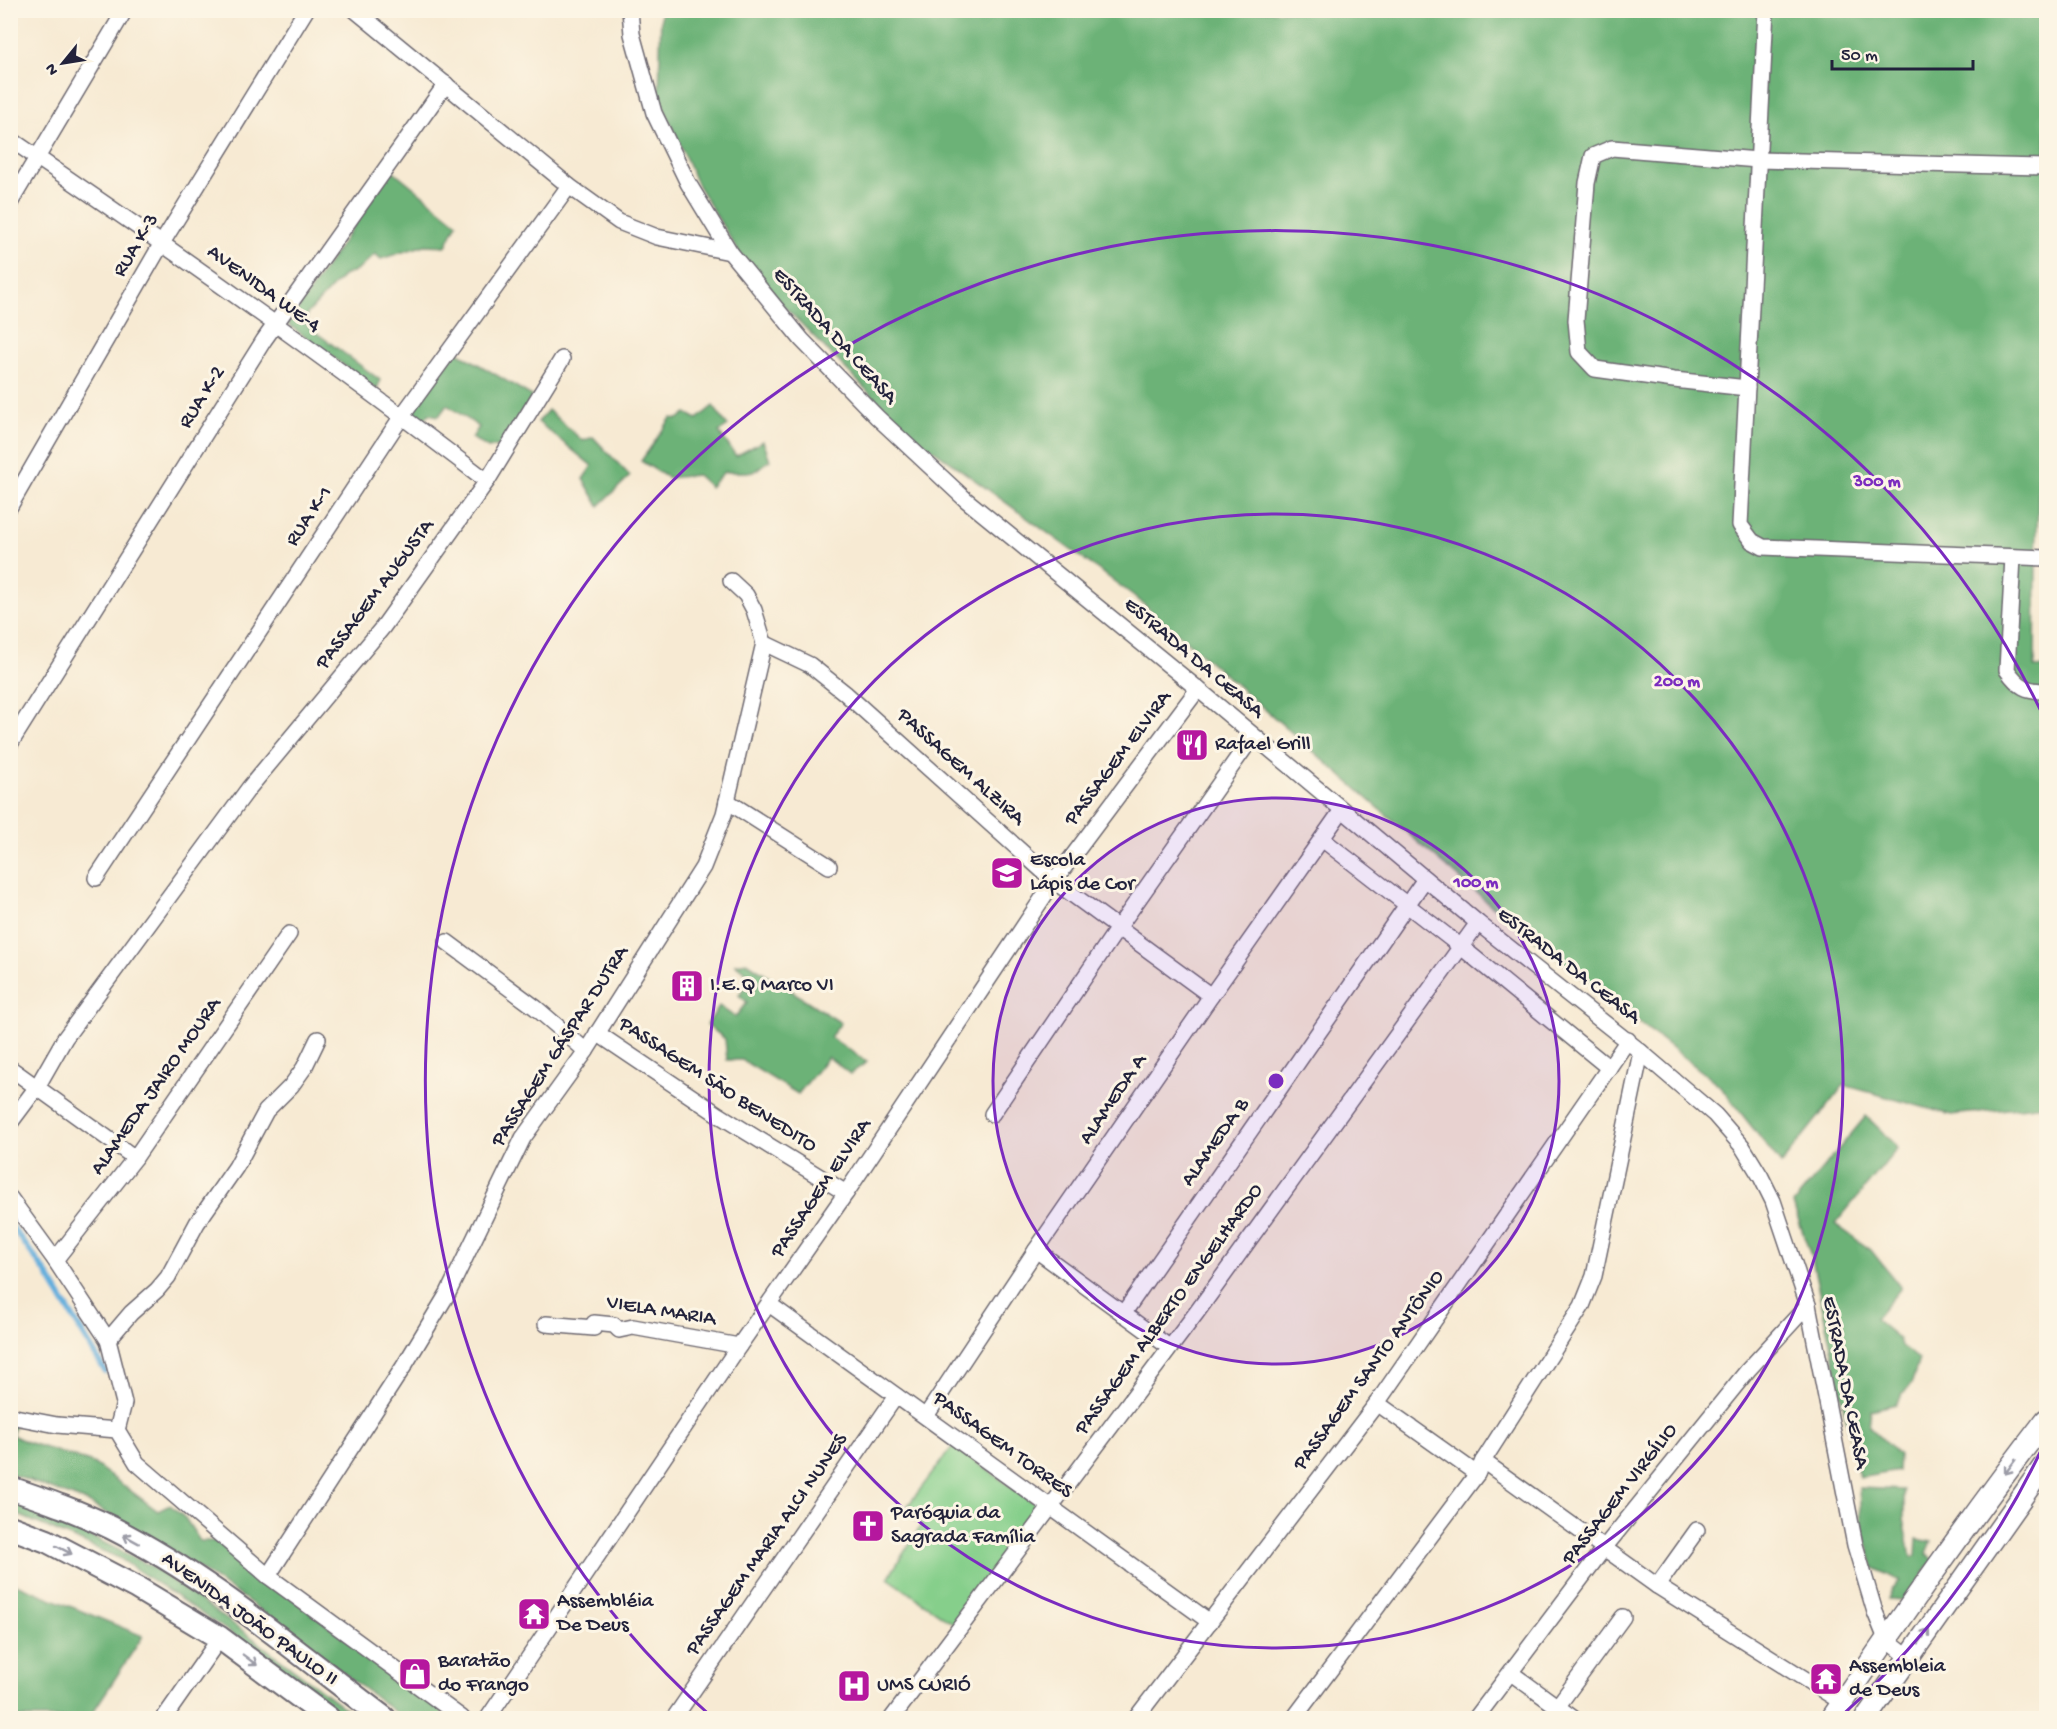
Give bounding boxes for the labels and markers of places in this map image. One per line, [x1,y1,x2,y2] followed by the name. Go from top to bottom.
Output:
[1174,727,1210,763] restaurant icon: Rafael Grill
[1215,733,1311,758] place label: Rafael Grill
[1030,849,1136,898] place label: Escola Lápis de Cor
[989,855,1025,891] school or university icon: Escola Lápis de Cor
[669,968,705,1004] building icon: I.E.Q Marco VI
[710,974,834,999] place label: I.E.Q Marco VI
[1266,1071,1286,1091] centre of rings
[890,1502,1036,1551] place label: Paróquia da Sagrada Família
[850,1508,886,1544] church icon: Paróquia da Sagrada Família
[555,1590,655,1639] place label: Assembléia De Deus
[516,1596,552,1632] temple icon: Assembléia De Deus
[437,1650,529,1699] place label: Baratão do Frango
[1849,1655,1947,1704] place label: Assembleia de Deus
[397,1656,433,1692] shop icon: Baratão do Frango
[1808,1661,1844,1697] temple icon: Assembleia de Deus
[836,1668,872,1704] hospital icon: UMS CURIÓ
[877,1674,971,1699] place label: UMS CURIÓ

